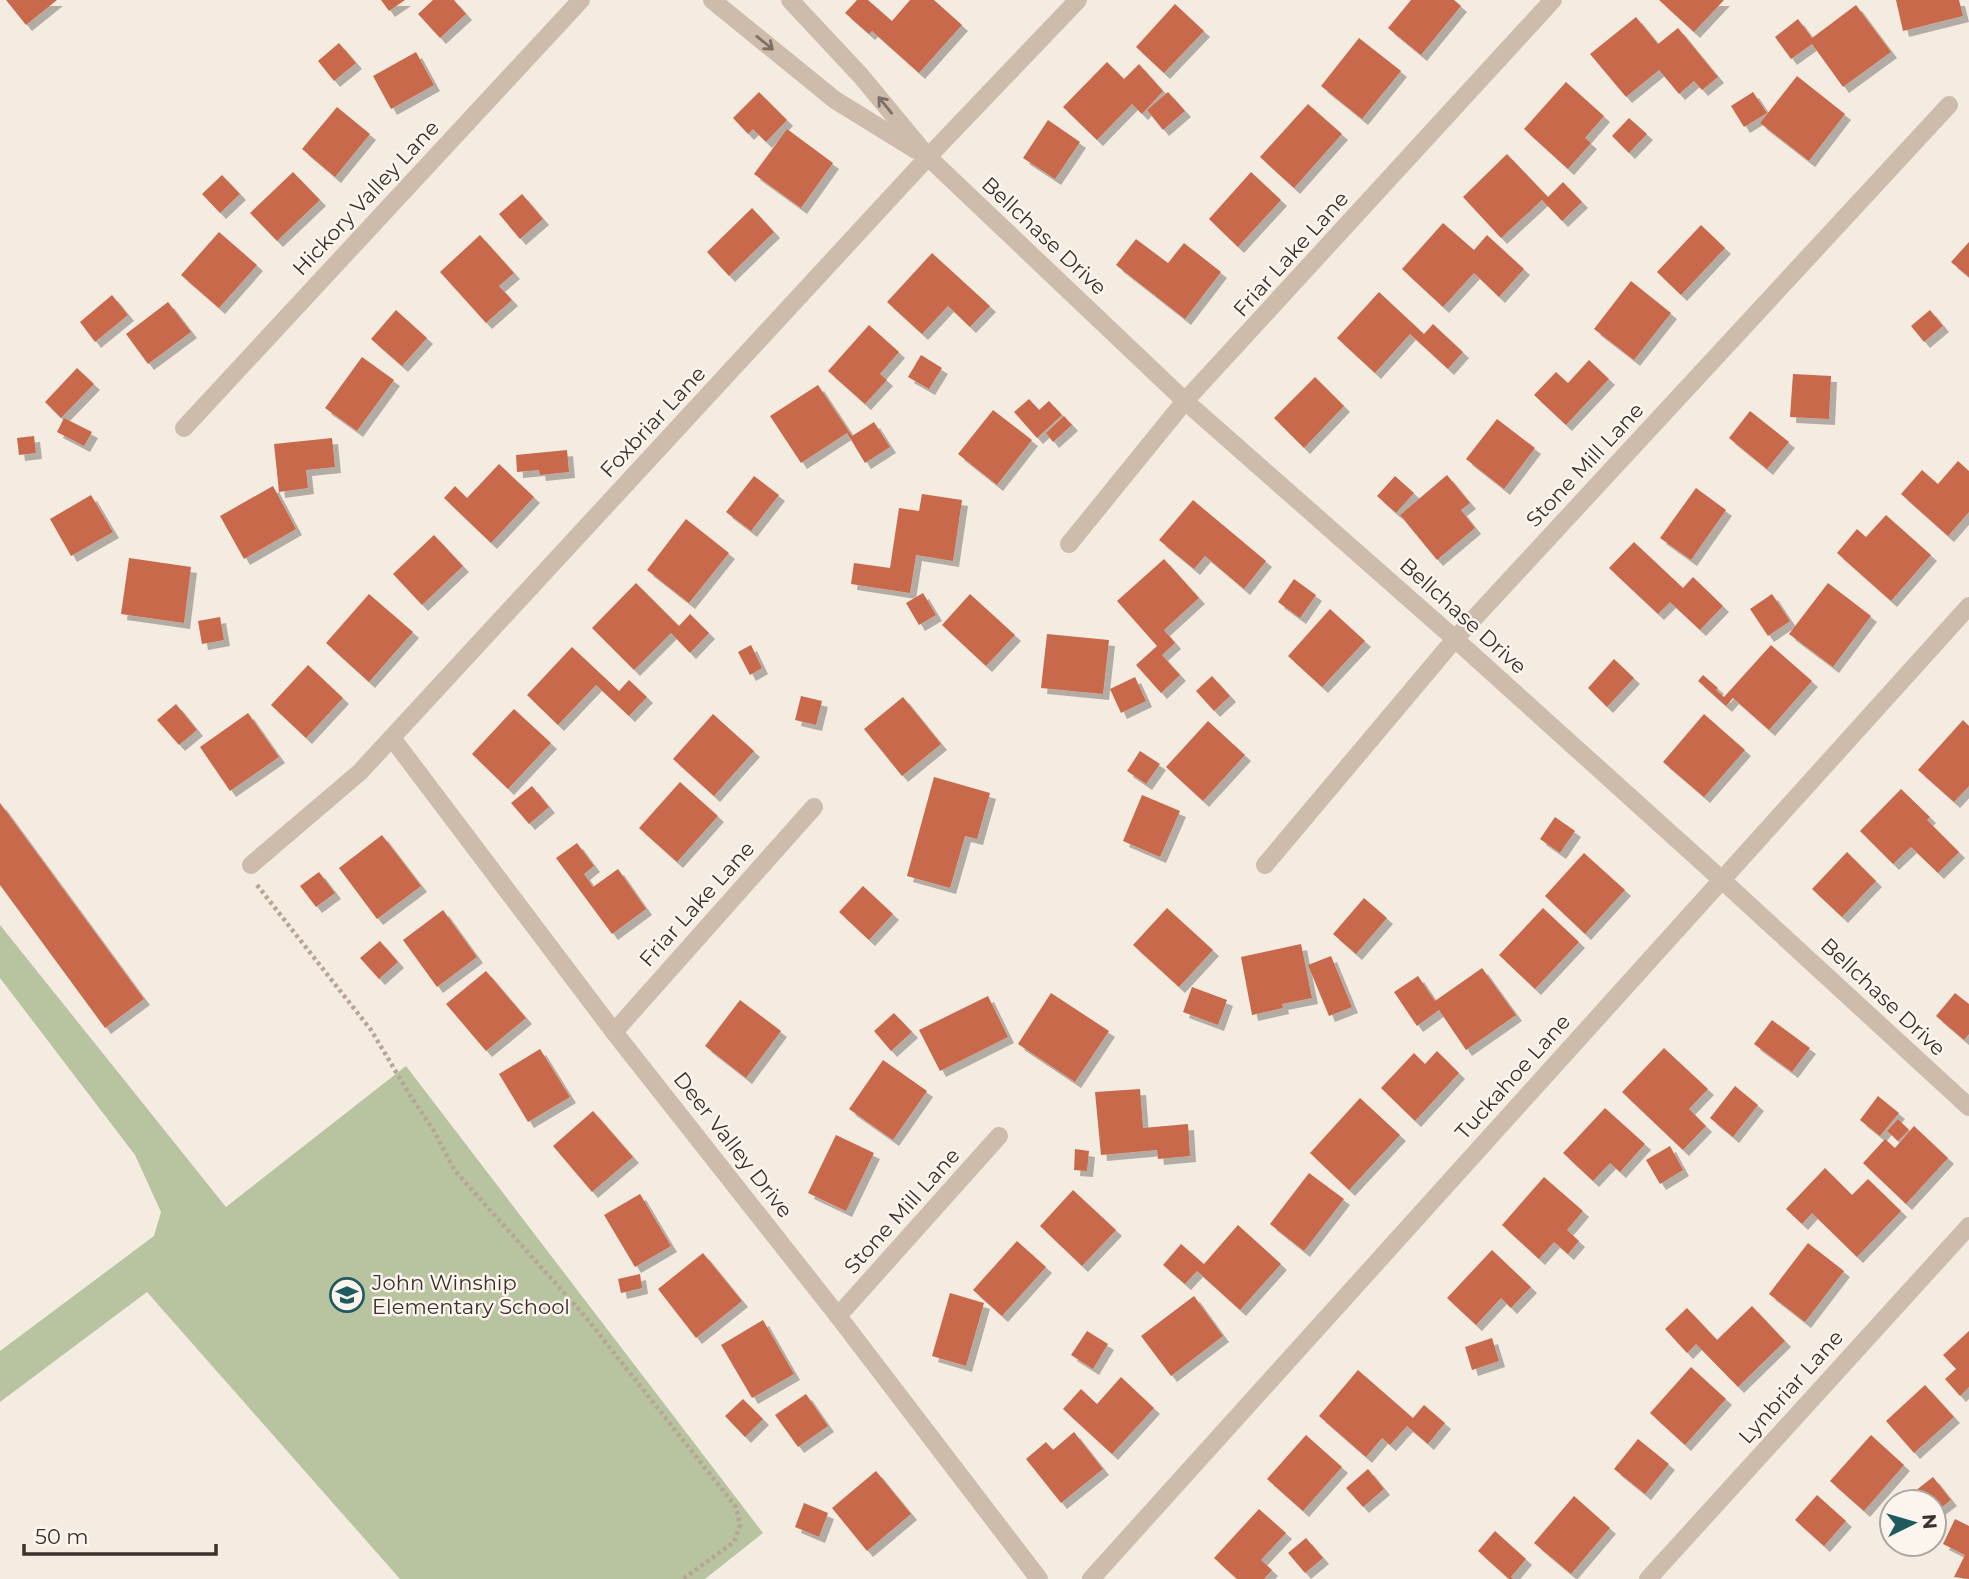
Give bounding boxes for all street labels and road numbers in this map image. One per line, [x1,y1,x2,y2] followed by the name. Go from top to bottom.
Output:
[287,115,444,280] street label: Hickory Valley Lane
[977,171,1112,300] street label: Bellchase Drive
[1228,186,1353,321] street label: Friar Lake Lane
[595,361,711,482] street label: Foxbriar Lane
[1521,397,1649,532] street label: Stone Mill Lane
[1395,552,1532,679] street label: Bellchase Drive
[634,836,759,971] street label: Friar Lake Lane
[1816,932,1951,1061] street label: Bellchase Drive
[1450,1009,1575,1144] street label: Tuckahoe Lane
[669,1067,798,1223] street label: Deer Valley Drive
[839,1143,965,1279] street label: Stone Mill Lane
[1733,1325,1848,1449] street label: Lynbriar Lane

